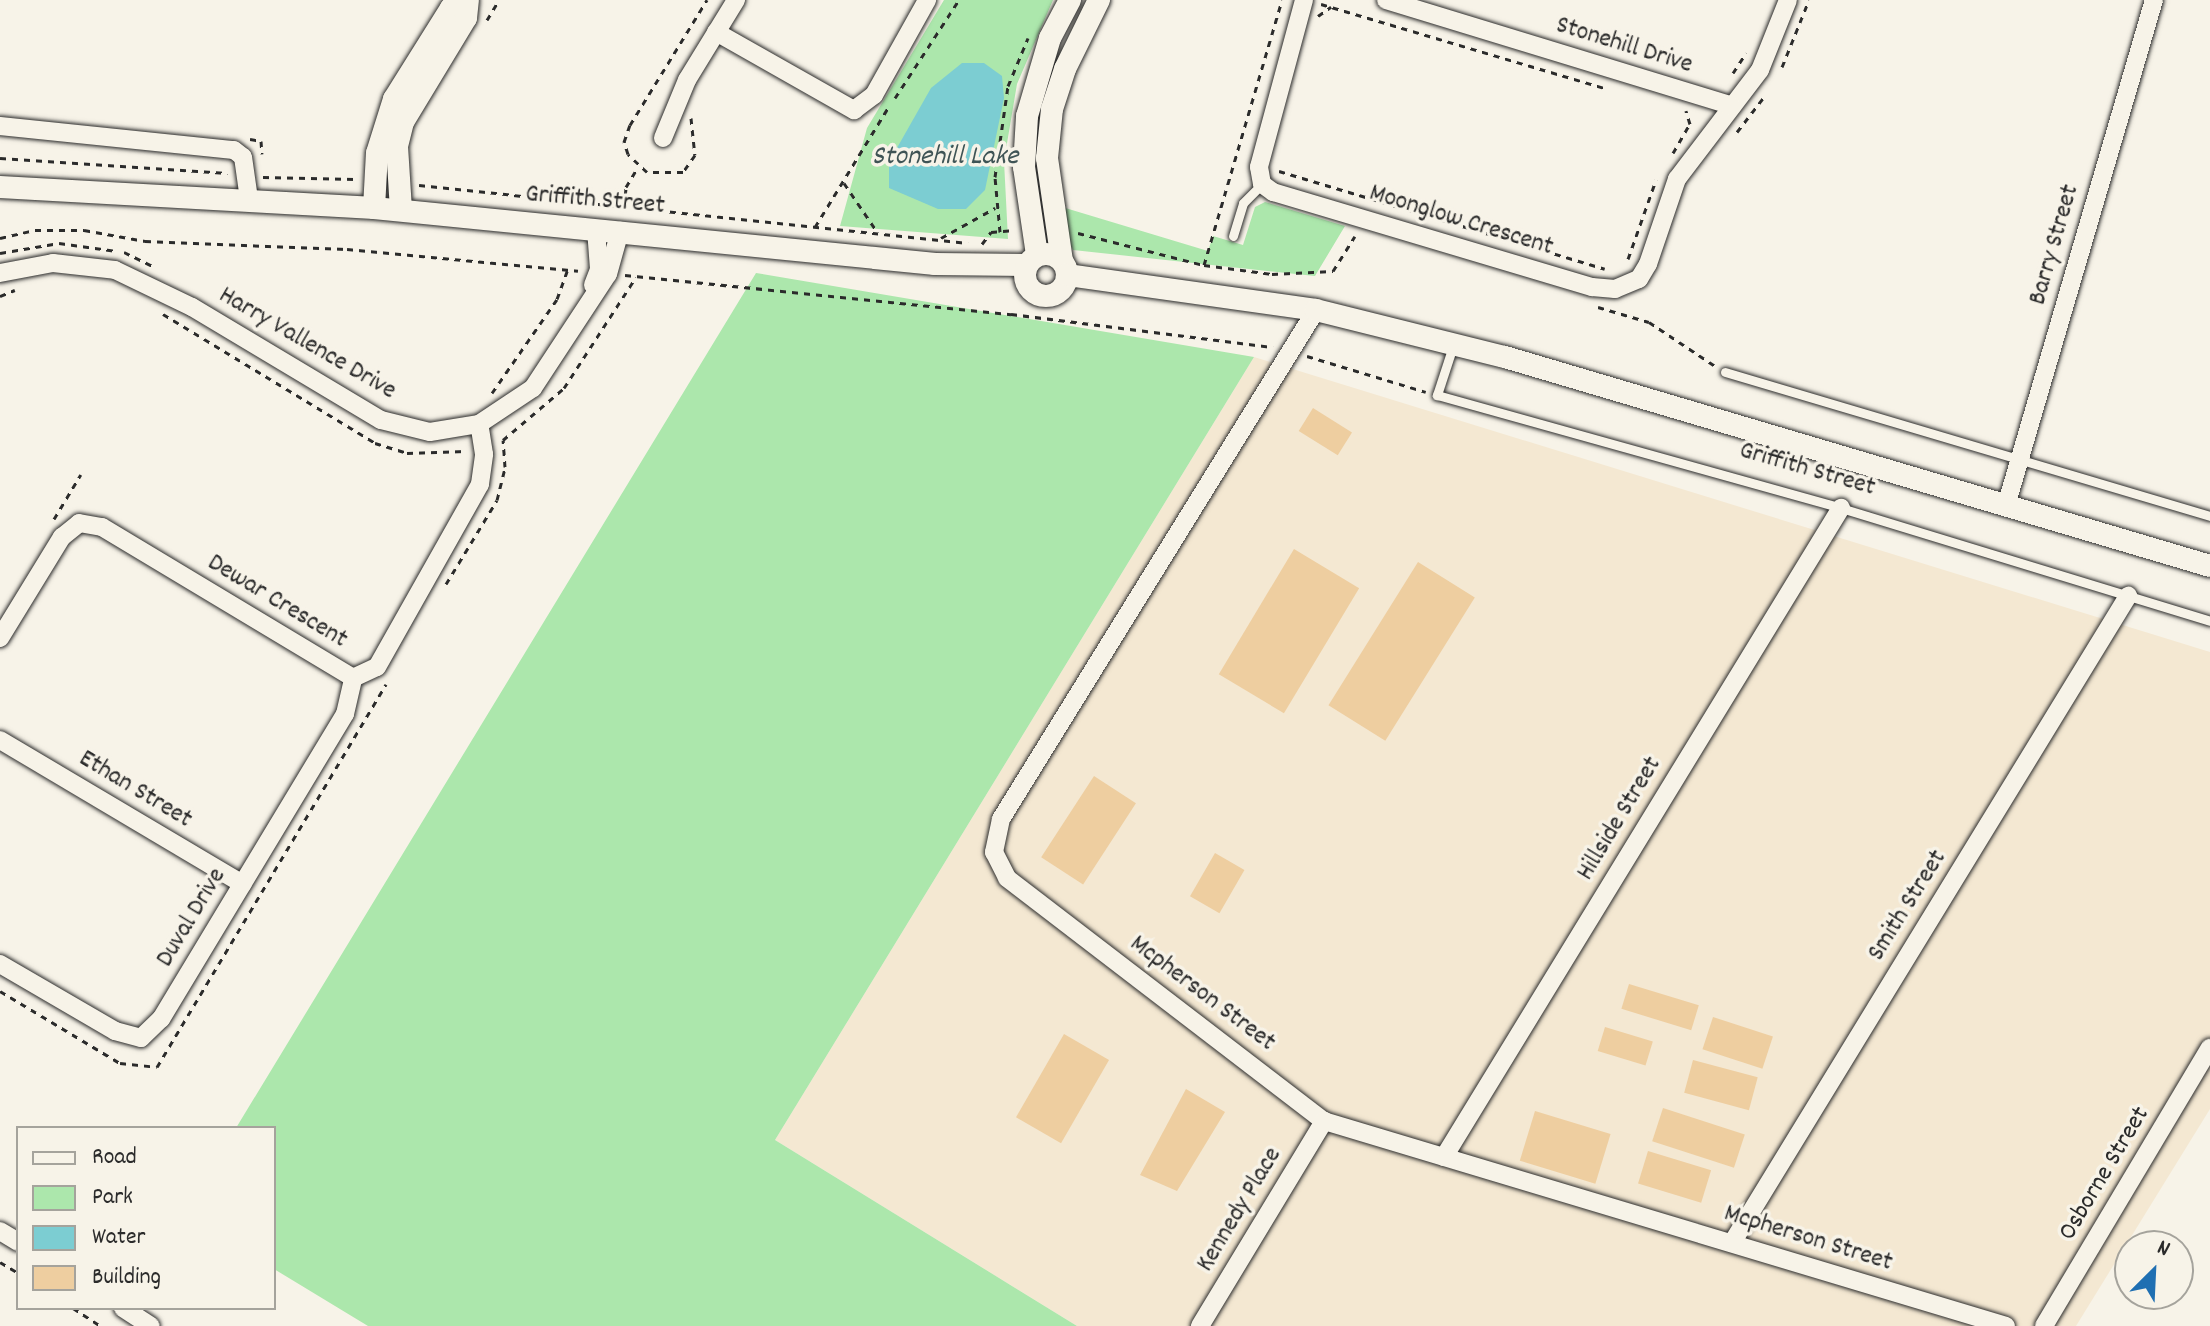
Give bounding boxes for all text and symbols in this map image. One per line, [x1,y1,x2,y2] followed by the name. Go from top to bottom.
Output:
[1552,10,1696,82] street label: Stonehill Drive
[872,141,1018,175] water label: Stonehill Lake
[1365,178,1557,264] street label: Moonglow Crescent
[524,179,666,223] street label: Griffith Street
[2023,181,2087,309] street label: Barry Street
[213,281,401,407] street label: Harry Vallence Drive
[1736,436,1878,504] street label: Griffith Street
[201,548,353,656] street label: Dewar Crescent
[73,744,197,836] street label: Ethan Street
[1571,751,1669,887] street label: Hillside Street
[1862,845,1954,967] street label: Smith Street
[150,863,234,973] street label: Duval Drive
[1123,929,1281,1059] street label: Mcpherson Street
[2053,1101,2157,1247] street label: Osborne Street
[16,1126,276,1310] legend
[92,1141,137,1175] text: Road
[1191,1142,1289,1278] street label: Kennedy Place
[92,1181,133,1215] text: Park
[1720,1199,1896,1279] street label: Mcpherson Street
[92,1221,145,1255] text: Water
[2114,1230,2194,1310] north arrow
[2152,1233,2174,1266] text: N
[92,1261,161,1295] text: Building

